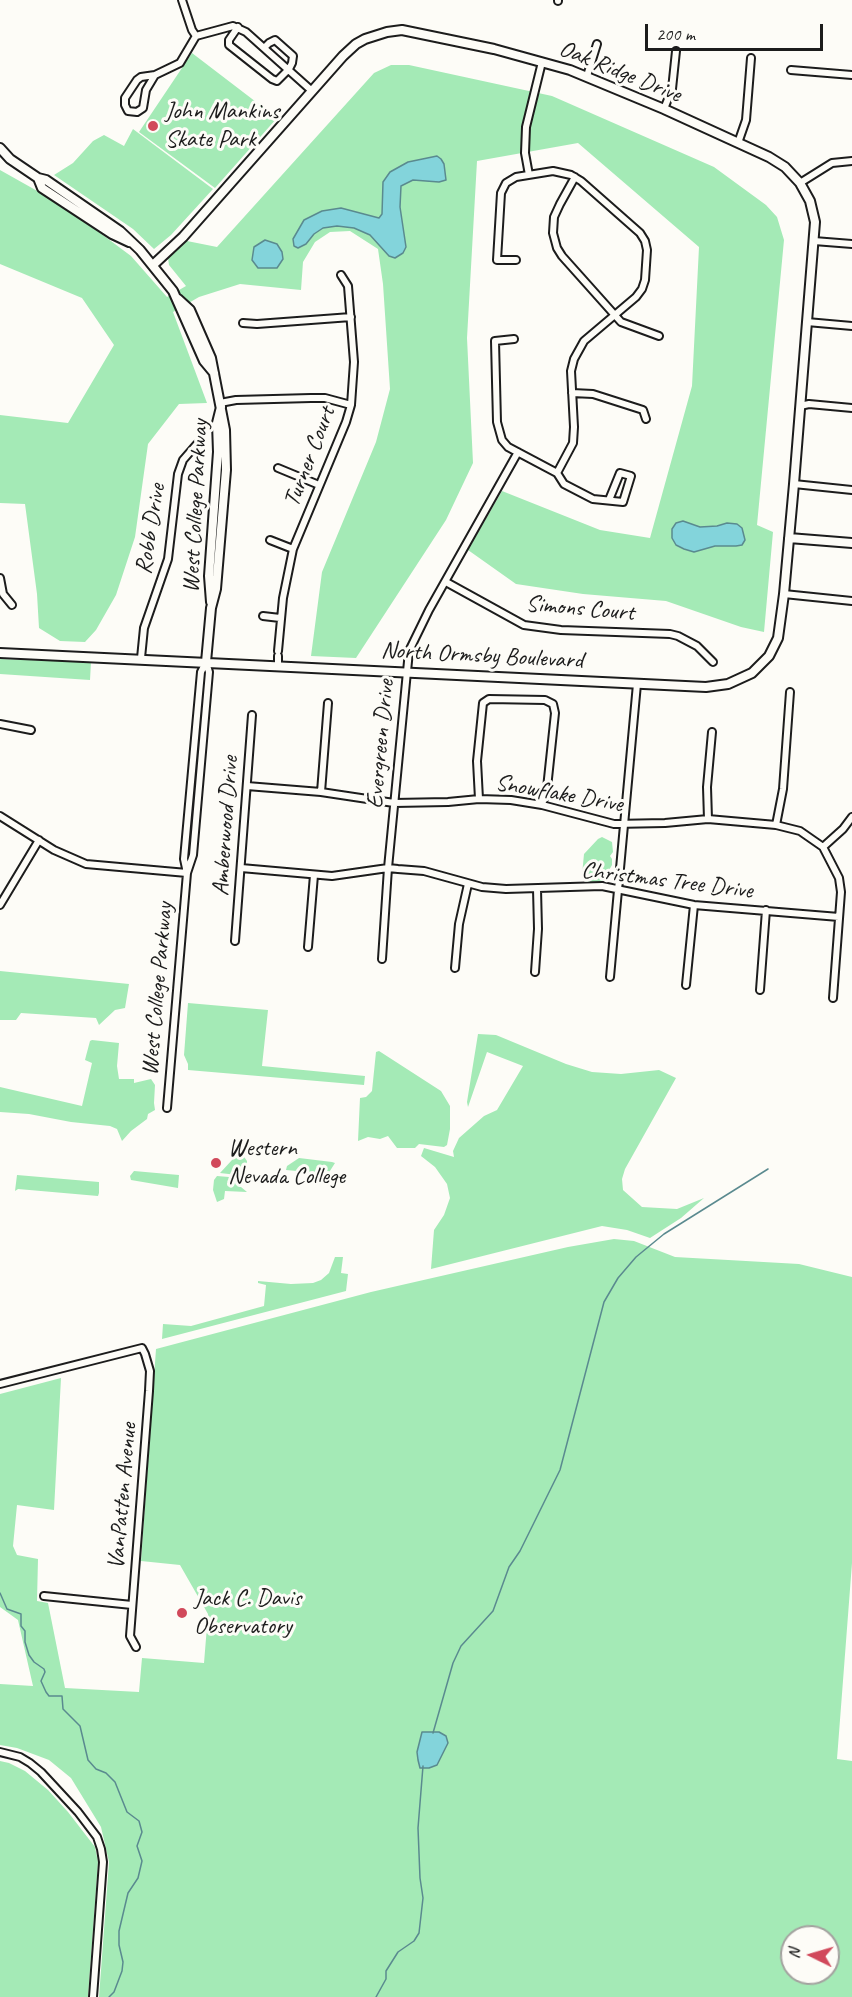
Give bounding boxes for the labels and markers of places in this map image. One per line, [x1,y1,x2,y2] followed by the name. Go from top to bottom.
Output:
[165,98,279,154] place label: John Mankins Skate Park
[146,119,160,133] marker: John Mankins Skate Park
[228,1135,345,1191] place label: Western Nevada College
[209,1156,223,1170] marker: Western Nevada College
[194,1585,301,1641] place label: Jack C. Davis Observatory
[175,1606,189,1620] marker: Jack C. Davis Observatory

